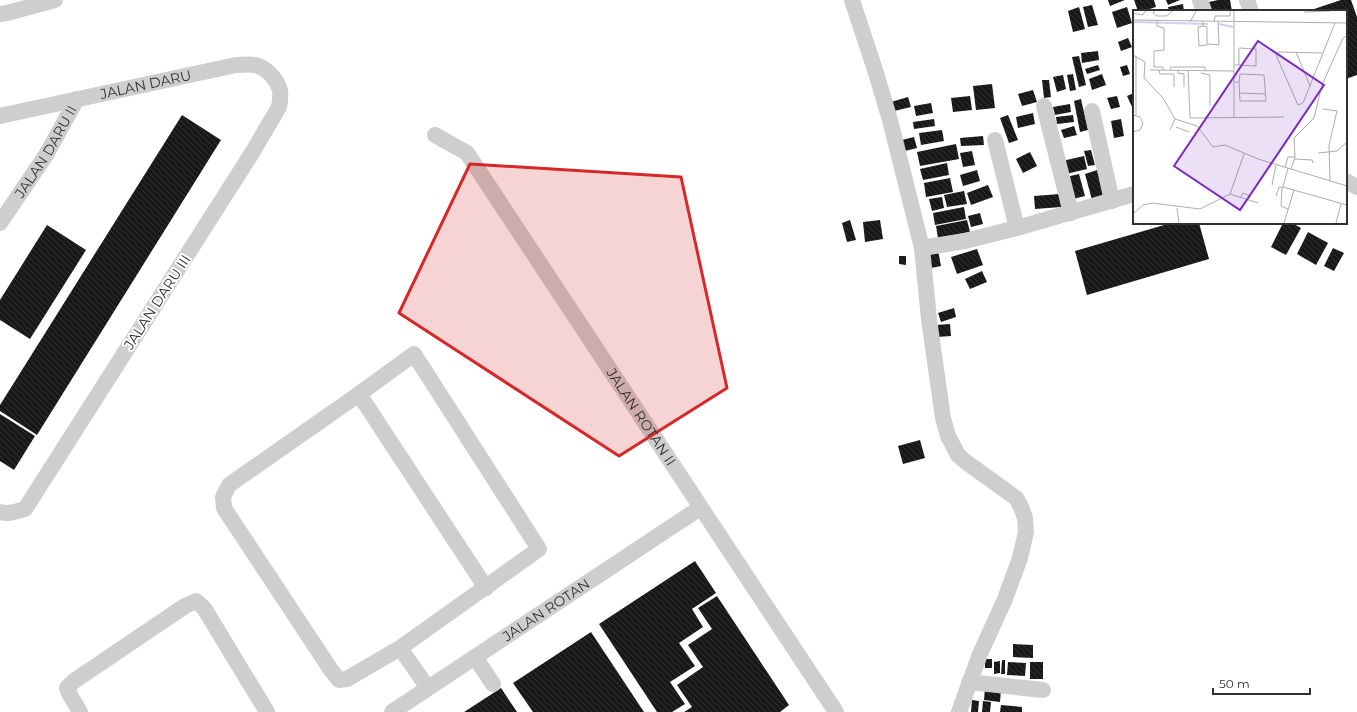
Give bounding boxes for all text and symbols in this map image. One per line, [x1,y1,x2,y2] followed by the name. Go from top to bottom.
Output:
[1133,10,1347,224] inset map
[97,66,193,103] street label: JALAN DARU
[10,102,81,202] street label: JALAN DARU II
[119,251,194,354] street label: JALAN DARU III
[602,364,680,469] street label: JALAN ROTAN II
[498,574,593,646] street label: JALAN ROTAN
[1213,670,1310,696] scale bar
[1219,676,1250,691] text: 50 m

